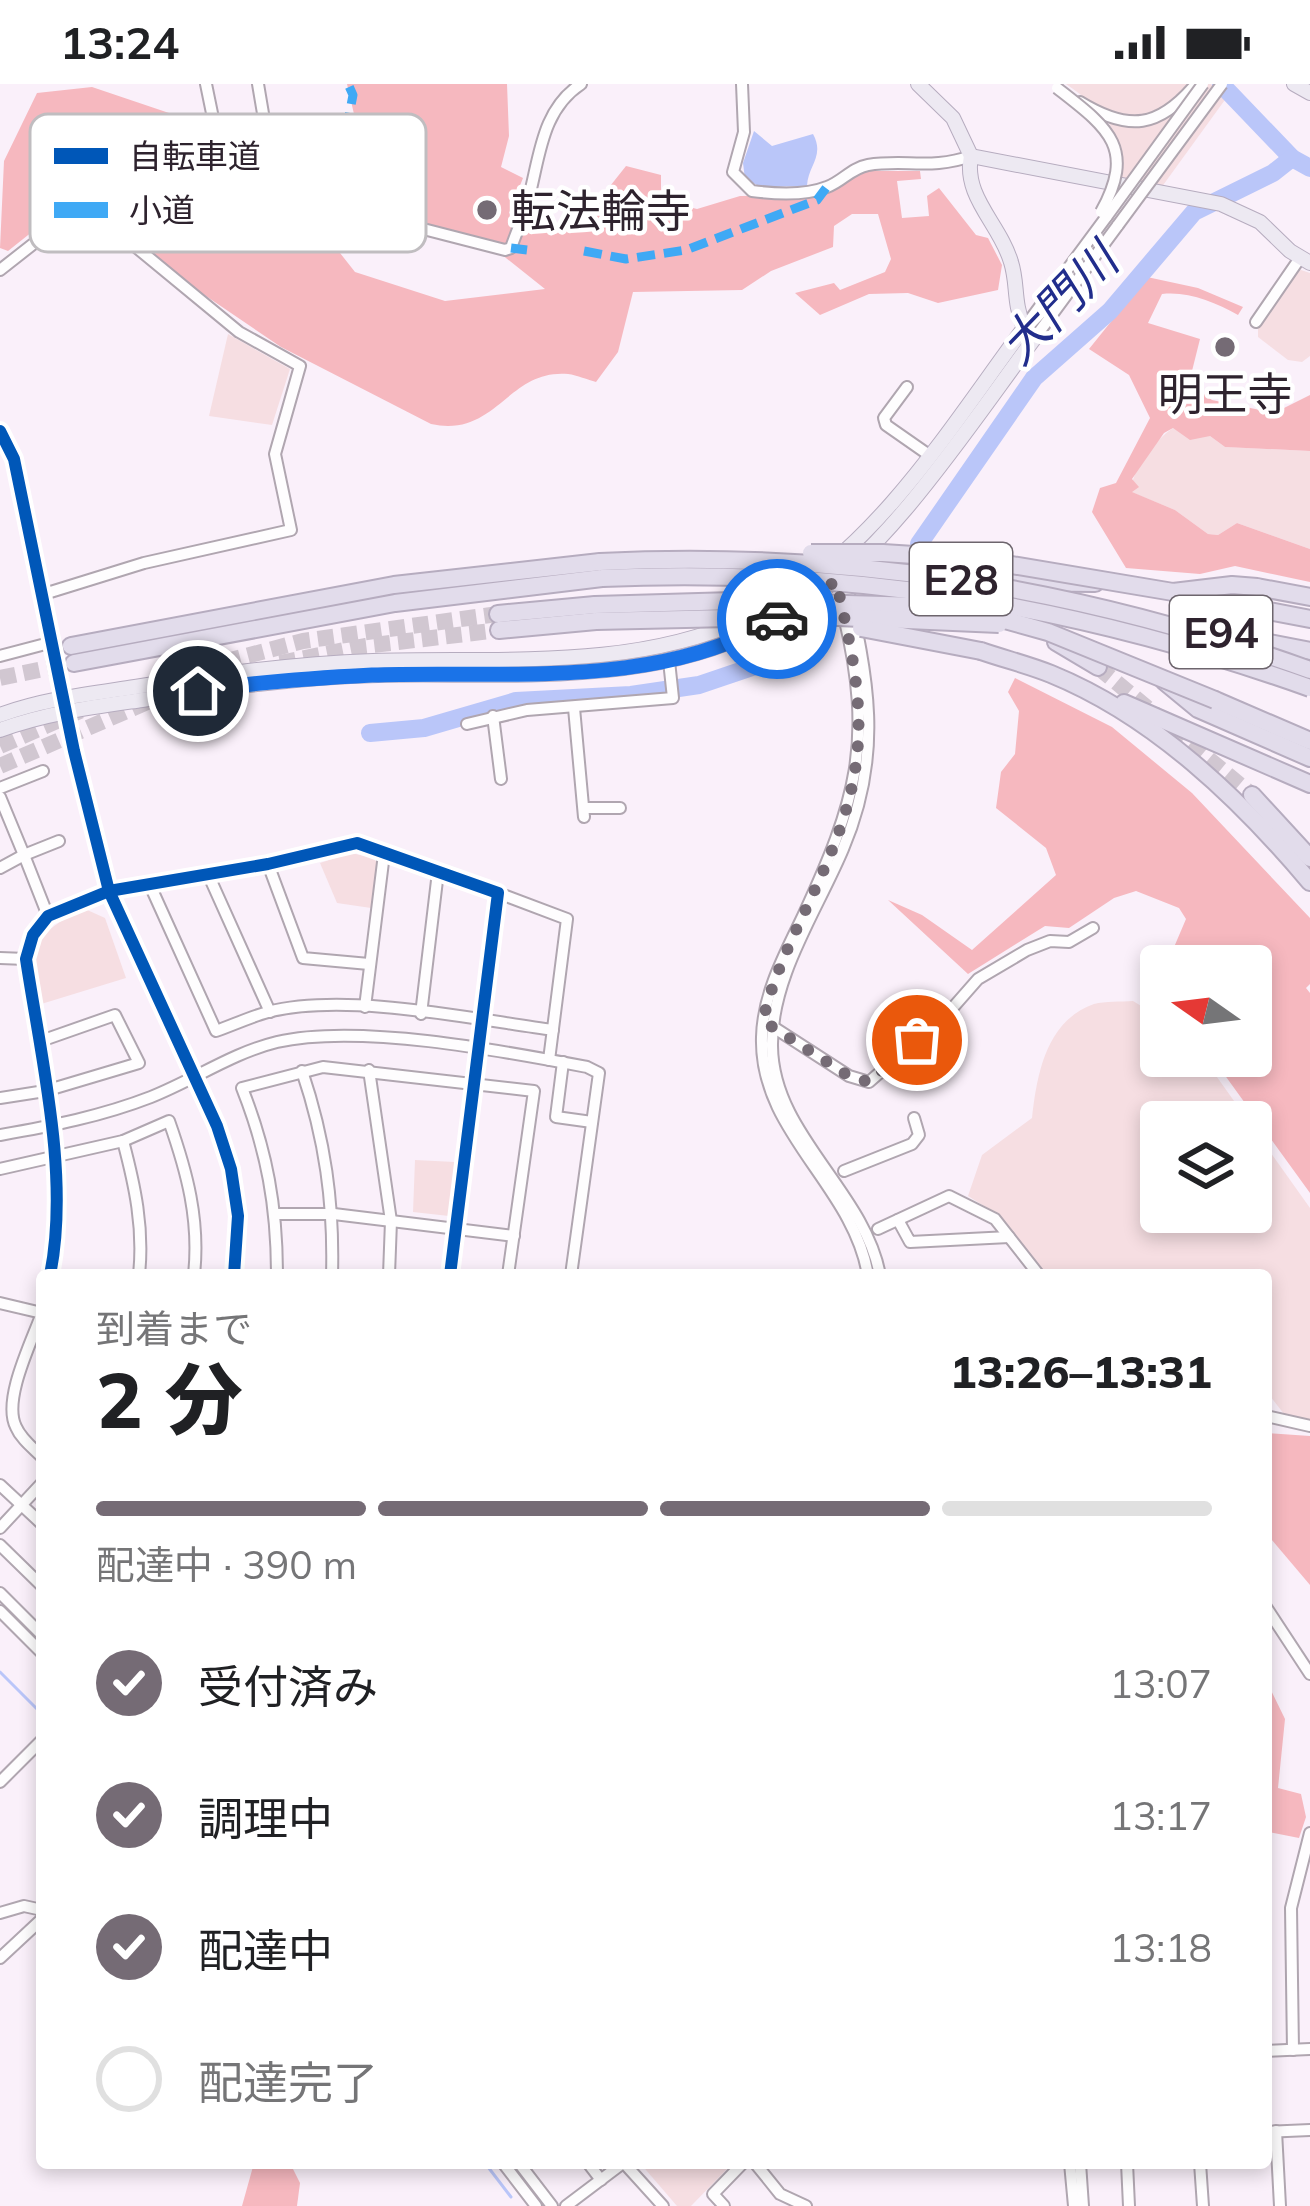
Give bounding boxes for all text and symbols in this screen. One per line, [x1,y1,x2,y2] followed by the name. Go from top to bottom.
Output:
[60,14,179,70] text: 13:24
[30,114,426,252] legend
[129,135,261,176] text: 自転車道
[511,182,691,238] place label: 転法輪寺
[129,189,195,230] text: 小道
[474,197,500,223] marker: 転法輪寺
[986,227,1133,376] water label: 大門川
[1212,334,1238,360] marker: 明王寺
[1157,365,1293,421] place label: 明王寺
[910,543,1012,615] road number: E28
[717,559,837,679] courier
[744,586,810,652] icon: car
[1170,596,1272,668] road number: E94
[147,640,249,742] pin
[165,658,231,724] icon: home
[1140,945,1272,1077] north arrow
[1140,945,1272,1233] map controls
[866,989,968,1091] pin
[884,1007,950,1073] icon: bag
[1140,1101,1272,1233] button: layers
[96,1304,252,1353] text: 到着まで
[950,1343,1212,1399] text: 13:26–13:31
[96,1350,243,1448] text: 2 分
[96,1540,357,1589] text: 配達中 · 390 m
[96,1650,162,1716] icon: check
[198,1658,378,1714] text: 受付済み
[1110,1659,1212,1708] text: 13:07
[96,1782,162,1848] icon: check
[198,1790,333,1846] text: 調理中
[1110,1791,1212,1840] text: 13:17
[96,1914,162,1980] icon: check
[198,1922,333,1978] text: 配達中
[1110,1923,1212,1972] text: 13:18
[198,2054,378,2110] text: 配達完了

